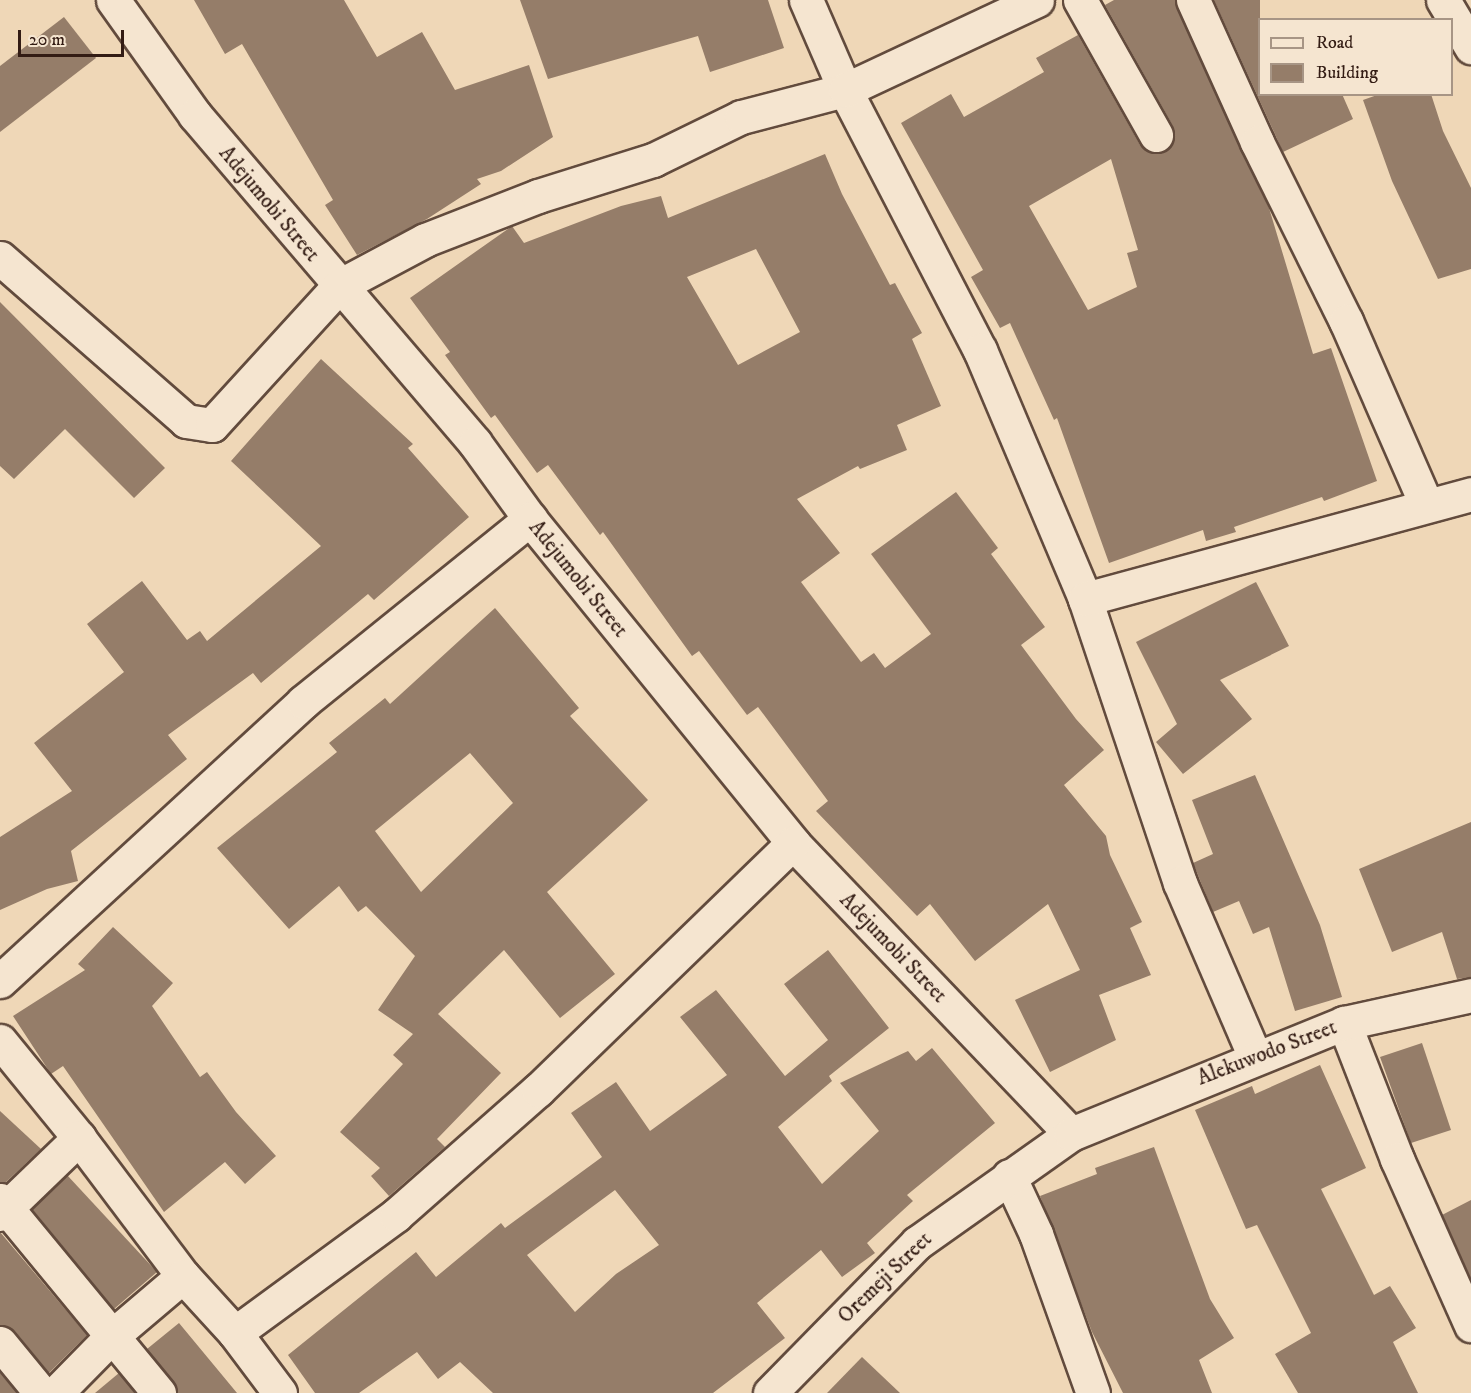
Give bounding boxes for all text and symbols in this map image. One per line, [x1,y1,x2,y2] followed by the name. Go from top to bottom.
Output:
[21,18,128,56] scale bar
[1258,18,1453,96] legend
[29,29,65,51] text: 20 m
[1316,32,1353,54] text: Road
[1316,62,1378,84] text: Building
[213,141,325,267] street label: Adejumobi Street
[523,515,633,643] street label: Adejumobi Street
[834,888,952,1008] street label: Adejumobi Street
[1194,1015,1340,1091] street label: Alekuwodo Street
[833,1227,937,1329] street label: Oremeji Street

